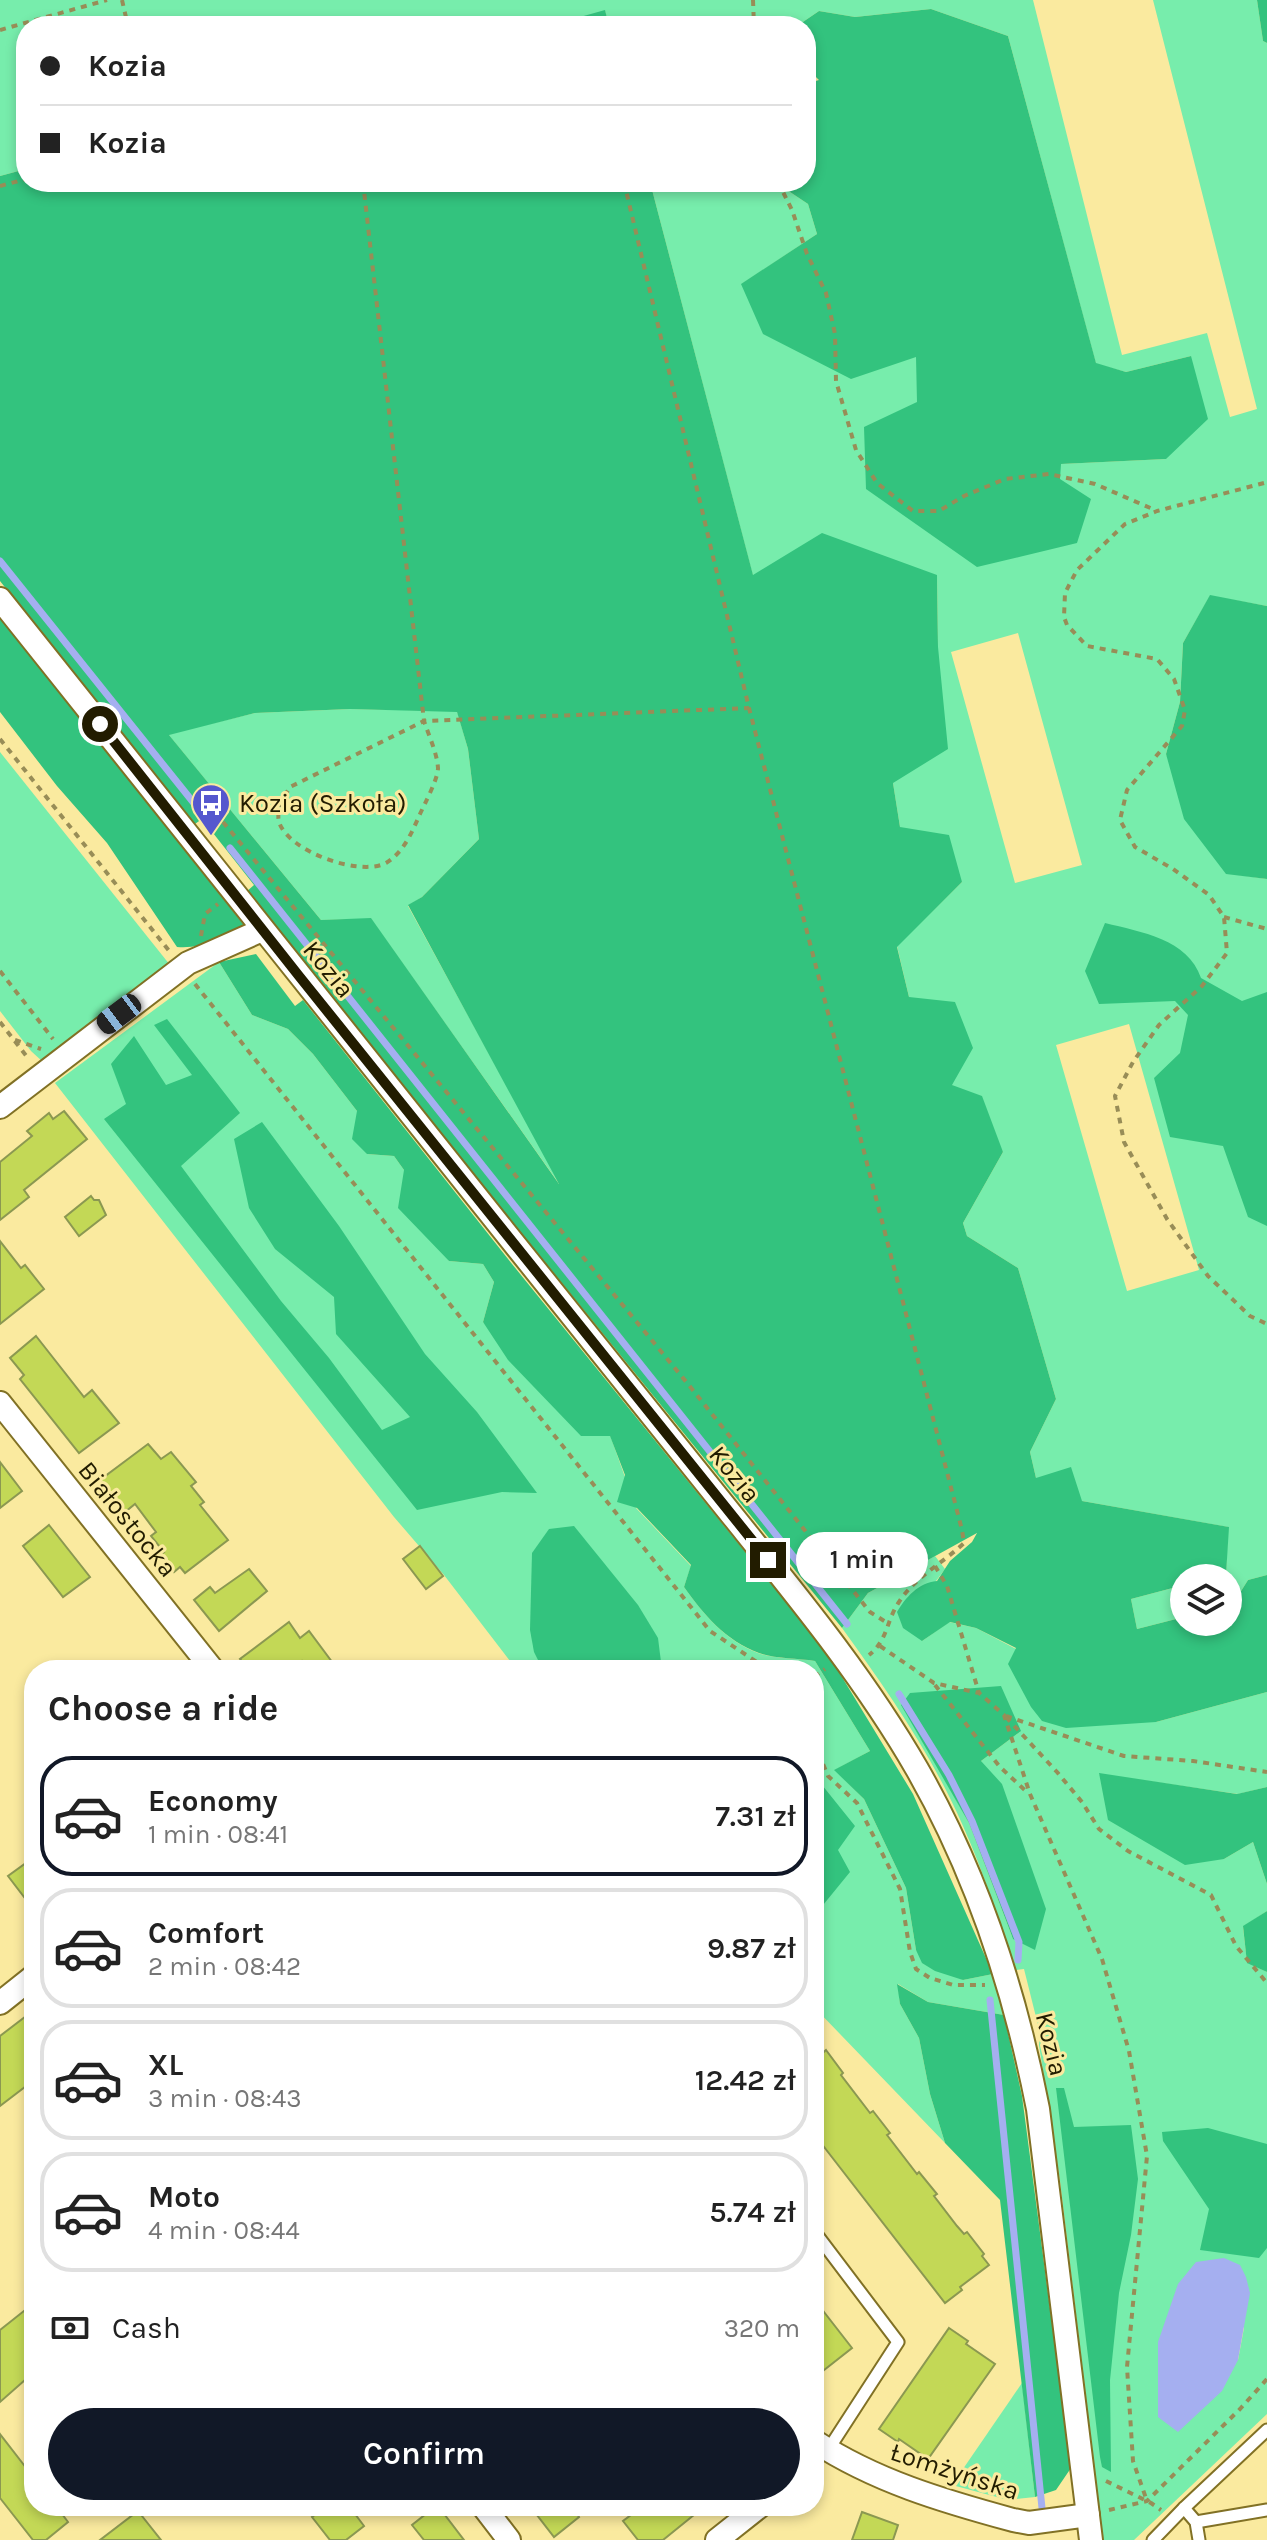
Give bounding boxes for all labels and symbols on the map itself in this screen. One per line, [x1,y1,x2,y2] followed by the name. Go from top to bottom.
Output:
[82,706,118,742] route start
[190,782,232,837] bus stop icon: Kozia (Szkoła)
[239,788,407,819] place label: Kozia (Szkoła)
[296,935,361,1004] street label: Kozia
[93,990,145,1038] car
[702,1440,767,1509] street label: Kozia
[72,1455,184,1583] street label: Białostocka
[796,1532,928,1588] callout: 1 min
[750,1542,786,1578] route end
[1029,2009,1074,2079] street label: Kozia
[887,2436,1023,2507] street label: Łomżyńska

